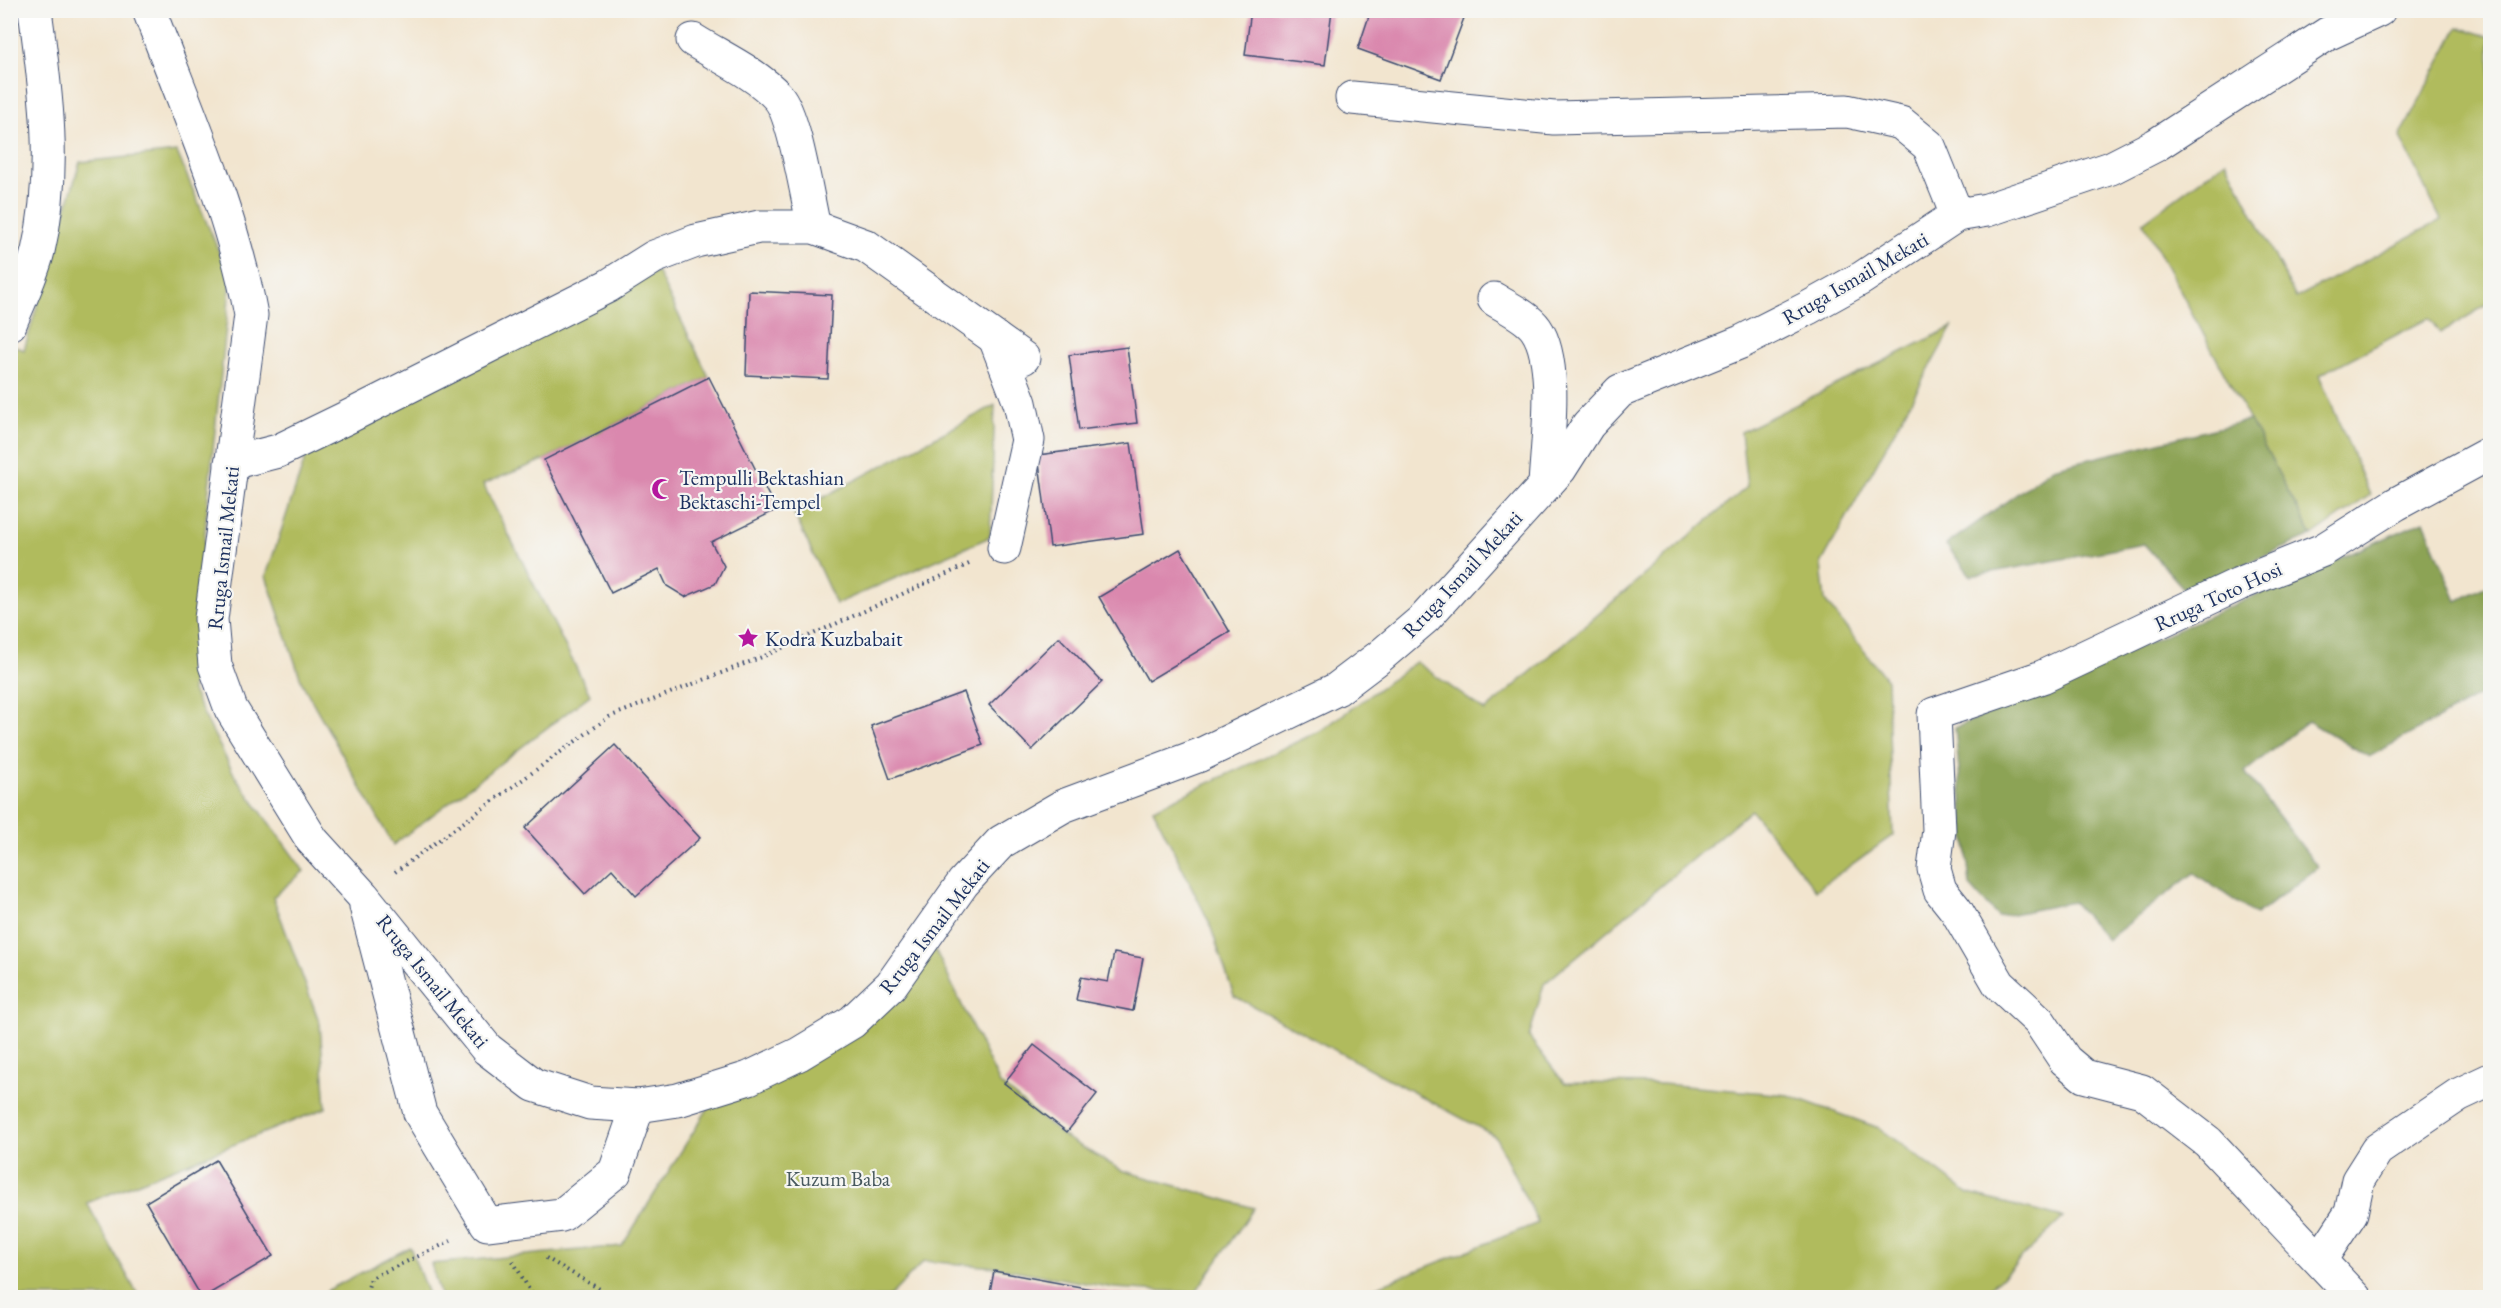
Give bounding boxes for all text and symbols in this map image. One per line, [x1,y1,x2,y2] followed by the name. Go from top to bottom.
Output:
[1777,225,1933,331] street label: Rruga Ismail Mekati
[679,464,844,515] place label: Tempulli Bektashian Bektaschi-Tempel
[201,465,245,631] street label: Rruga Ismail Mekati
[650,477,674,501] mosque icon: Tempulli Bektashian Bektaschi-Tempel
[1396,505,1528,643] street label: Rruga Ismail Mekati
[2150,555,2286,637] street label: Rruga Toto Hosi
[765,625,903,652] place label: Kodra Kuzbabait
[736,626,760,650] place icon: Kodra Kuzbabait
[873,853,995,999] street label: Rruga Ismail Mekati
[371,909,495,1053] street label: Rruga Ismail Mekati
[786,1165,891,1192] park label: Kuzum Baba

